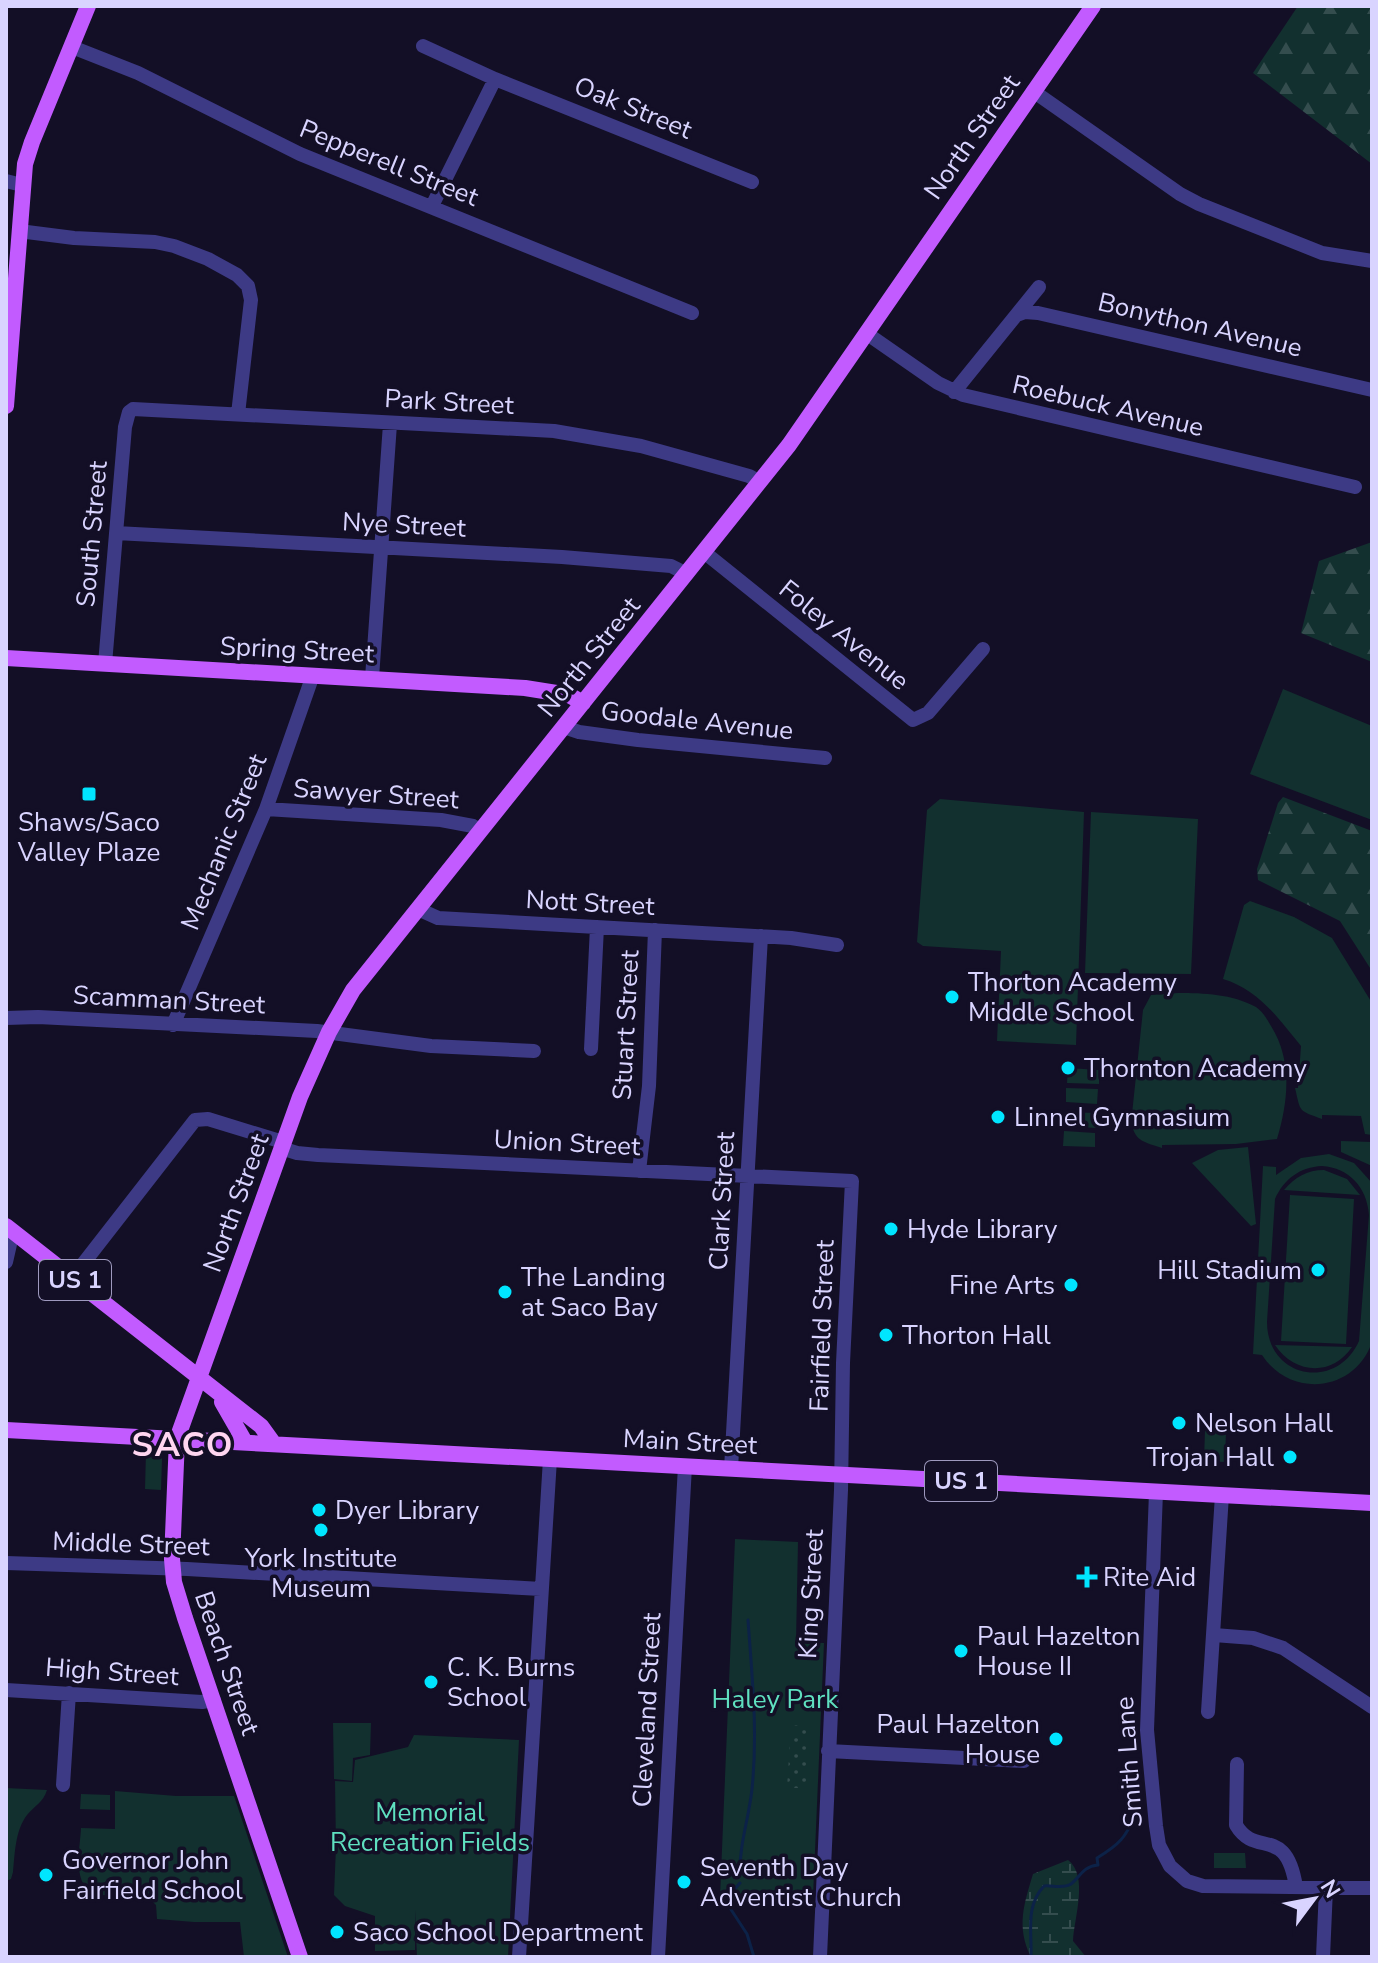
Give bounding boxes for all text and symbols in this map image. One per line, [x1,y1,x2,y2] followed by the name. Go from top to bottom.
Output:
[916,67,1028,207] street label: North Street
[569,68,698,148] street label: Oak Street
[294,111,484,215] street label: Pepperell Street
[1094,284,1306,366] street label: Bonython Avenue
[1009,367,1207,445] street label: Roebuck Avenue
[383,381,515,423] street label: Park Street
[68,459,116,609] street label: South Street
[341,504,468,546] street label: Nye Street
[772,572,916,698] street label: Foley Avenue
[530,589,649,724] street label: North Street
[219,628,376,672] street label: Spring Street
[599,693,795,749] street label: Goodale Avenue
[173,748,276,935] street label: Mechanic Street
[292,771,461,817] street label: Sawyer Street
[80,785,98,803] marker: Shaws/Saco Valley Plaze
[17,805,160,870] place label: Shaws/Saco Valley Plaze
[525,882,656,924] street label: Nott Street
[605,948,647,1101] street label: Stuart Street
[968,965,1177,1030] place label: Thorton Academy Middle School
[72,977,267,1023] street label: Scamman Street
[943,988,961,1006] marker: Thorton Academy Middle School
[1084,1051,1307,1086] place label: Thornton Academy
[1059,1059,1077,1077] marker: Thornton Academy
[1014,1100,1230,1135] place label: Linnel Gymnasium
[989,1108,1007,1126] marker: Linnel Gymnasium
[493,1122,642,1164] street label: Union Street
[195,1128,278,1277] street label: North Street
[701,1130,743,1271] street label: Clark Street
[907,1212,1058,1247] place label: Hyde Library
[882,1220,900,1238] marker: Hyde Library
[802,1238,843,1413] street label: Fairfield Street
[1157,1253,1302,1288] place label: Hill Stadium
[39,1260,111,1300] road number: US 1
[521,1260,666,1325] place label: The Landing at Saco Bay
[1309,1261,1327,1279] marker: Hill Stadium
[949,1268,1055,1303] place label: Fine Arts
[1062,1276,1080,1294] marker: Fine Arts
[496,1283,514,1301] marker: The Landing at Saco Bay
[902,1318,1051,1353] place label: Thorton Hall
[877,1326,895,1344] marker: Thorton Hall
[1195,1406,1333,1441] place label: Nelson Hall
[1170,1414,1188,1432] marker: Nelson Hall
[622,1421,759,1463] street label: Main Street
[131,1422,235,1468] district label: SACO
[1146,1440,1274,1475] place label: Trojan Hall
[1281,1448,1299,1466] marker: Trojan Hall
[925,1461,997,1501] road number: US 1
[335,1493,480,1528] place label: Dyer Library
[310,1501,328,1519] marker: Dyer Library
[312,1521,330,1539] marker: York Institute Museum
[52,1524,211,1564] street label: Middle Street
[790,1527,832,1660] street label: King Street
[244,1541,397,1606] place label: York Institute Museum
[1103,1560,1196,1595] place label: Rite Aid
[1078,1568,1096,1586] marker: Rite Aid
[186,1587,268,1740] street label: Beach Street
[624,1611,670,1808] street label: Cleveland Street
[977,1619,1140,1684] place label: Paul Hazelton House II
[952,1642,970,1660] marker: Paul Hazelton House II
[44,1650,181,1694] street label: High Street
[447,1650,575,1715] place label: C. K. Burns School
[422,1673,440,1691] marker: C. K. Burns School
[712,1682,839,1717] park label: Haley Park
[1107,1695,1151,1829] street label: Smith Lane
[877,1707,1040,1772] place label: Paul Hazelton House
[1047,1730,1065,1748] marker: Paul Hazelton House
[330,1795,530,1860] park label: Memorial Recreation Fields
[62,1843,243,1908] place label: Governor John Fairfield School
[700,1850,902,1915] place label: Seventh Day Adventist Church
[1274,1859,1354,1939] north arrow
[37,1866,55,1884] marker: Governor John Fairfield School
[675,1873,693,1891] marker: Seventh Day Adventist Church
[1313,1874,1347,1904] text: N
[353,1915,644,1950] place label: Saco School Department
[328,1923,346,1941] marker: Saco School Department

